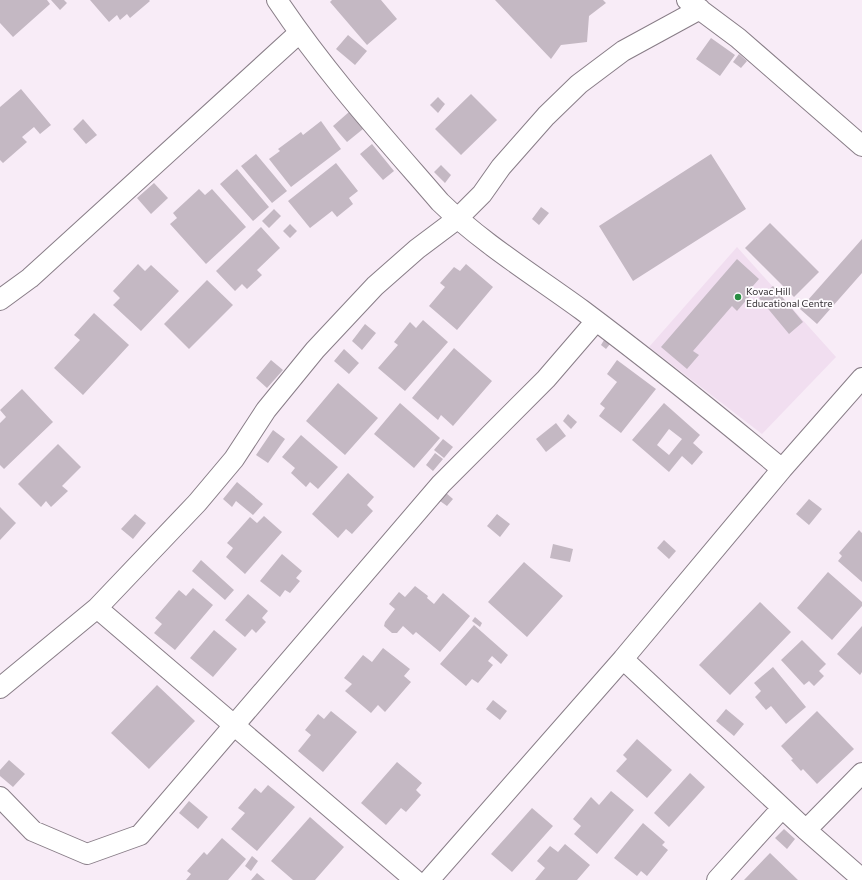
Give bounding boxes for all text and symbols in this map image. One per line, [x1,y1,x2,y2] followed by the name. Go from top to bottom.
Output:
[746,285,833,309] place label: Kovac Hill Educational Centre
[733,292,743,302] marker: Kovac Hill Educational Centre

